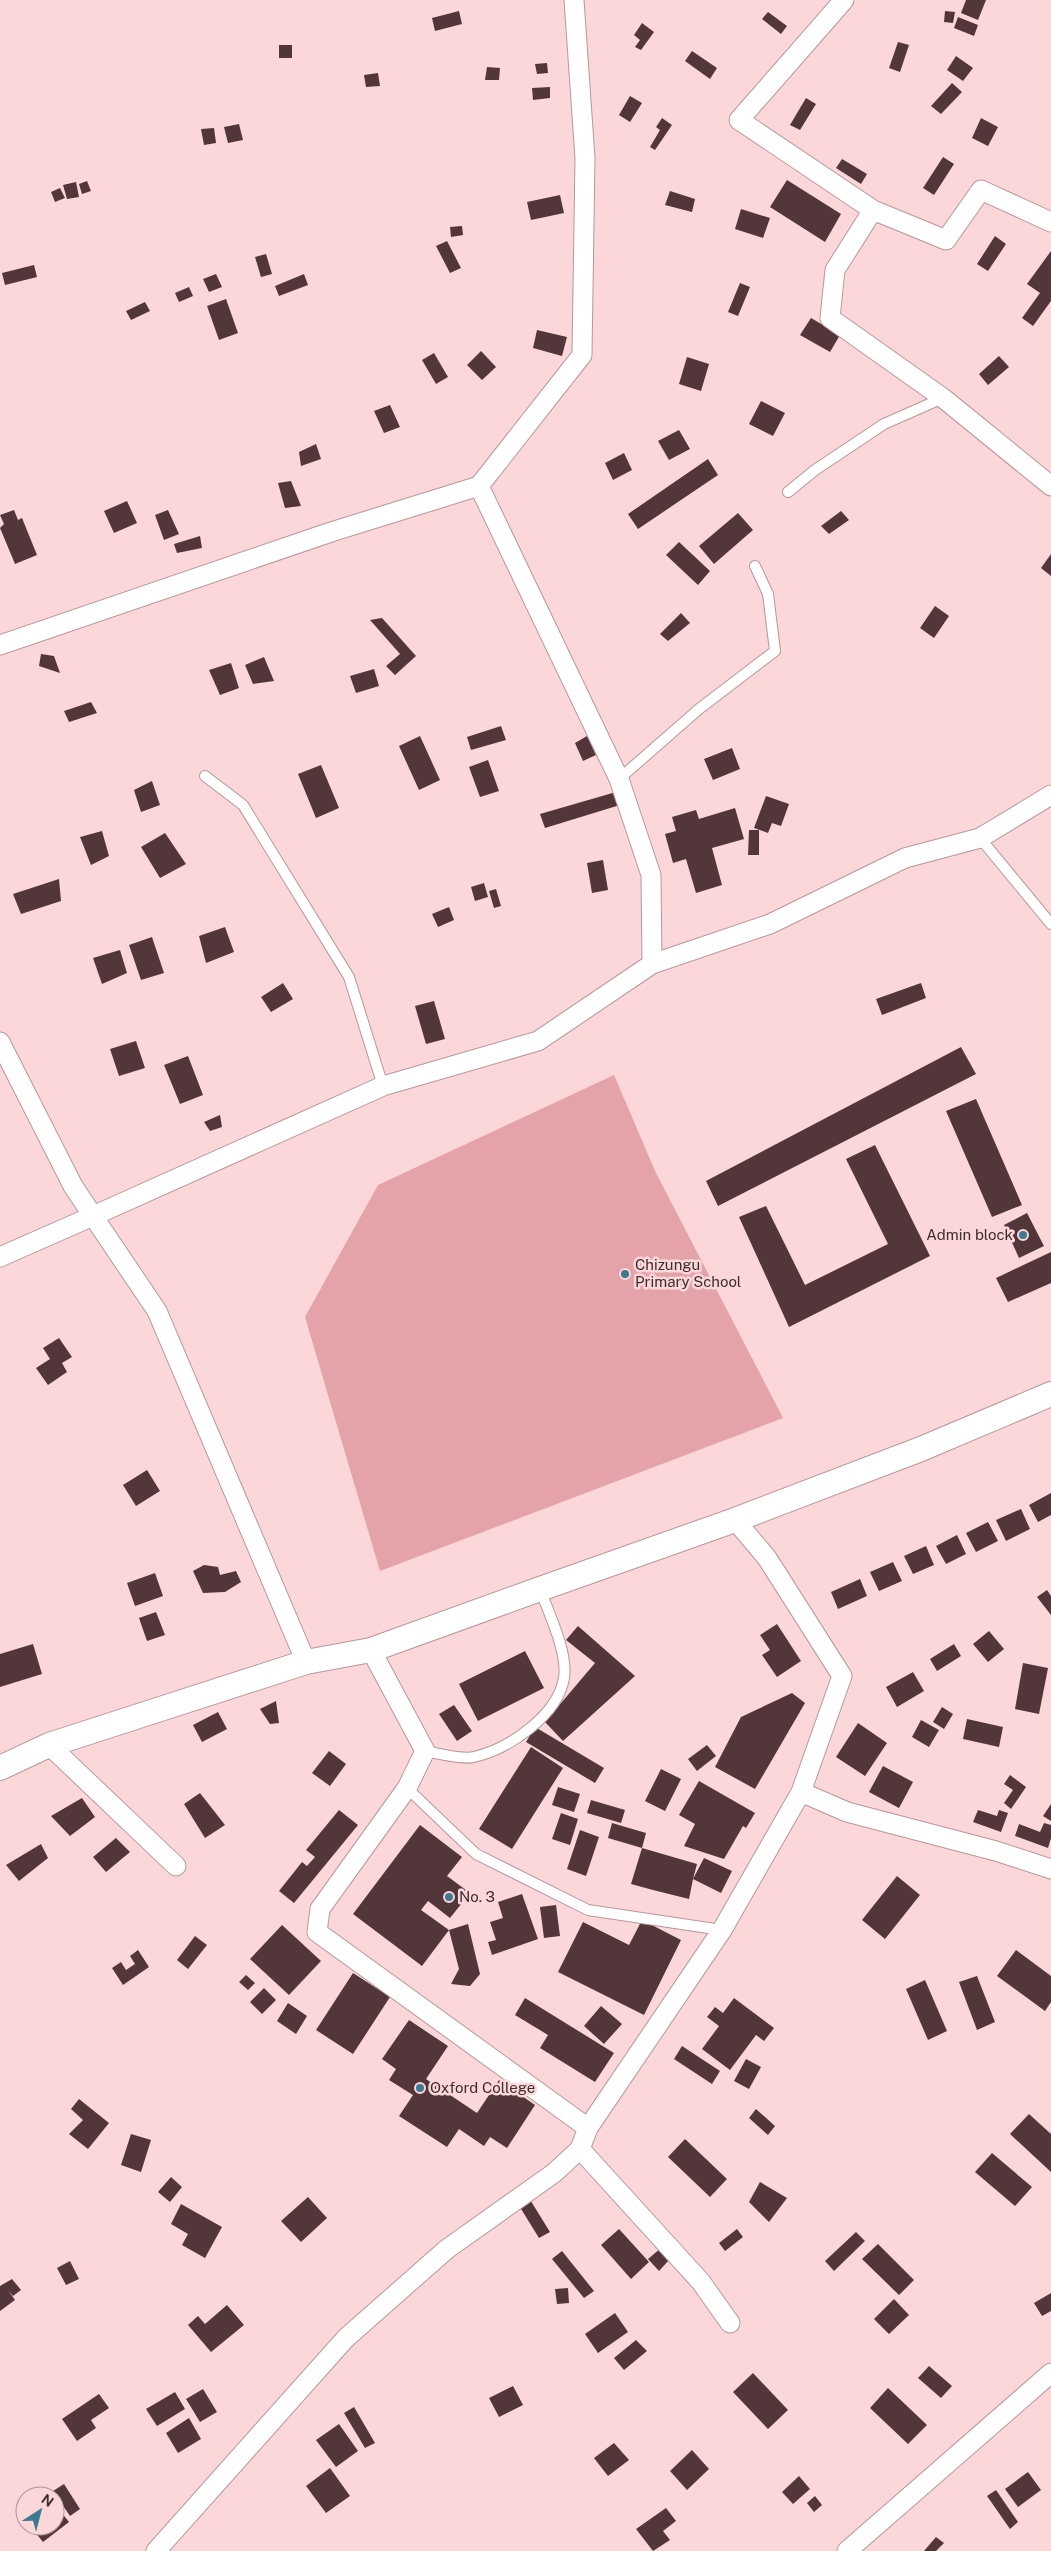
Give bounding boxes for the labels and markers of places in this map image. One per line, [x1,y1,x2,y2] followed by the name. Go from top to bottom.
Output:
[926,1226,1013,1243] place label: Admin block
[1017,1229,1029,1241] marker: Admin block
[635,1256,741,1290] place label: Chizungu Primary School
[619,1268,631,1280] marker: Chizungu Primary School
[459,1888,495,1905] place label: No. 3
[443,1891,455,1903] marker: No. 3
[430,2079,535,2096] place label: Oxford College
[414,2082,426,2094] marker: Oxford College

